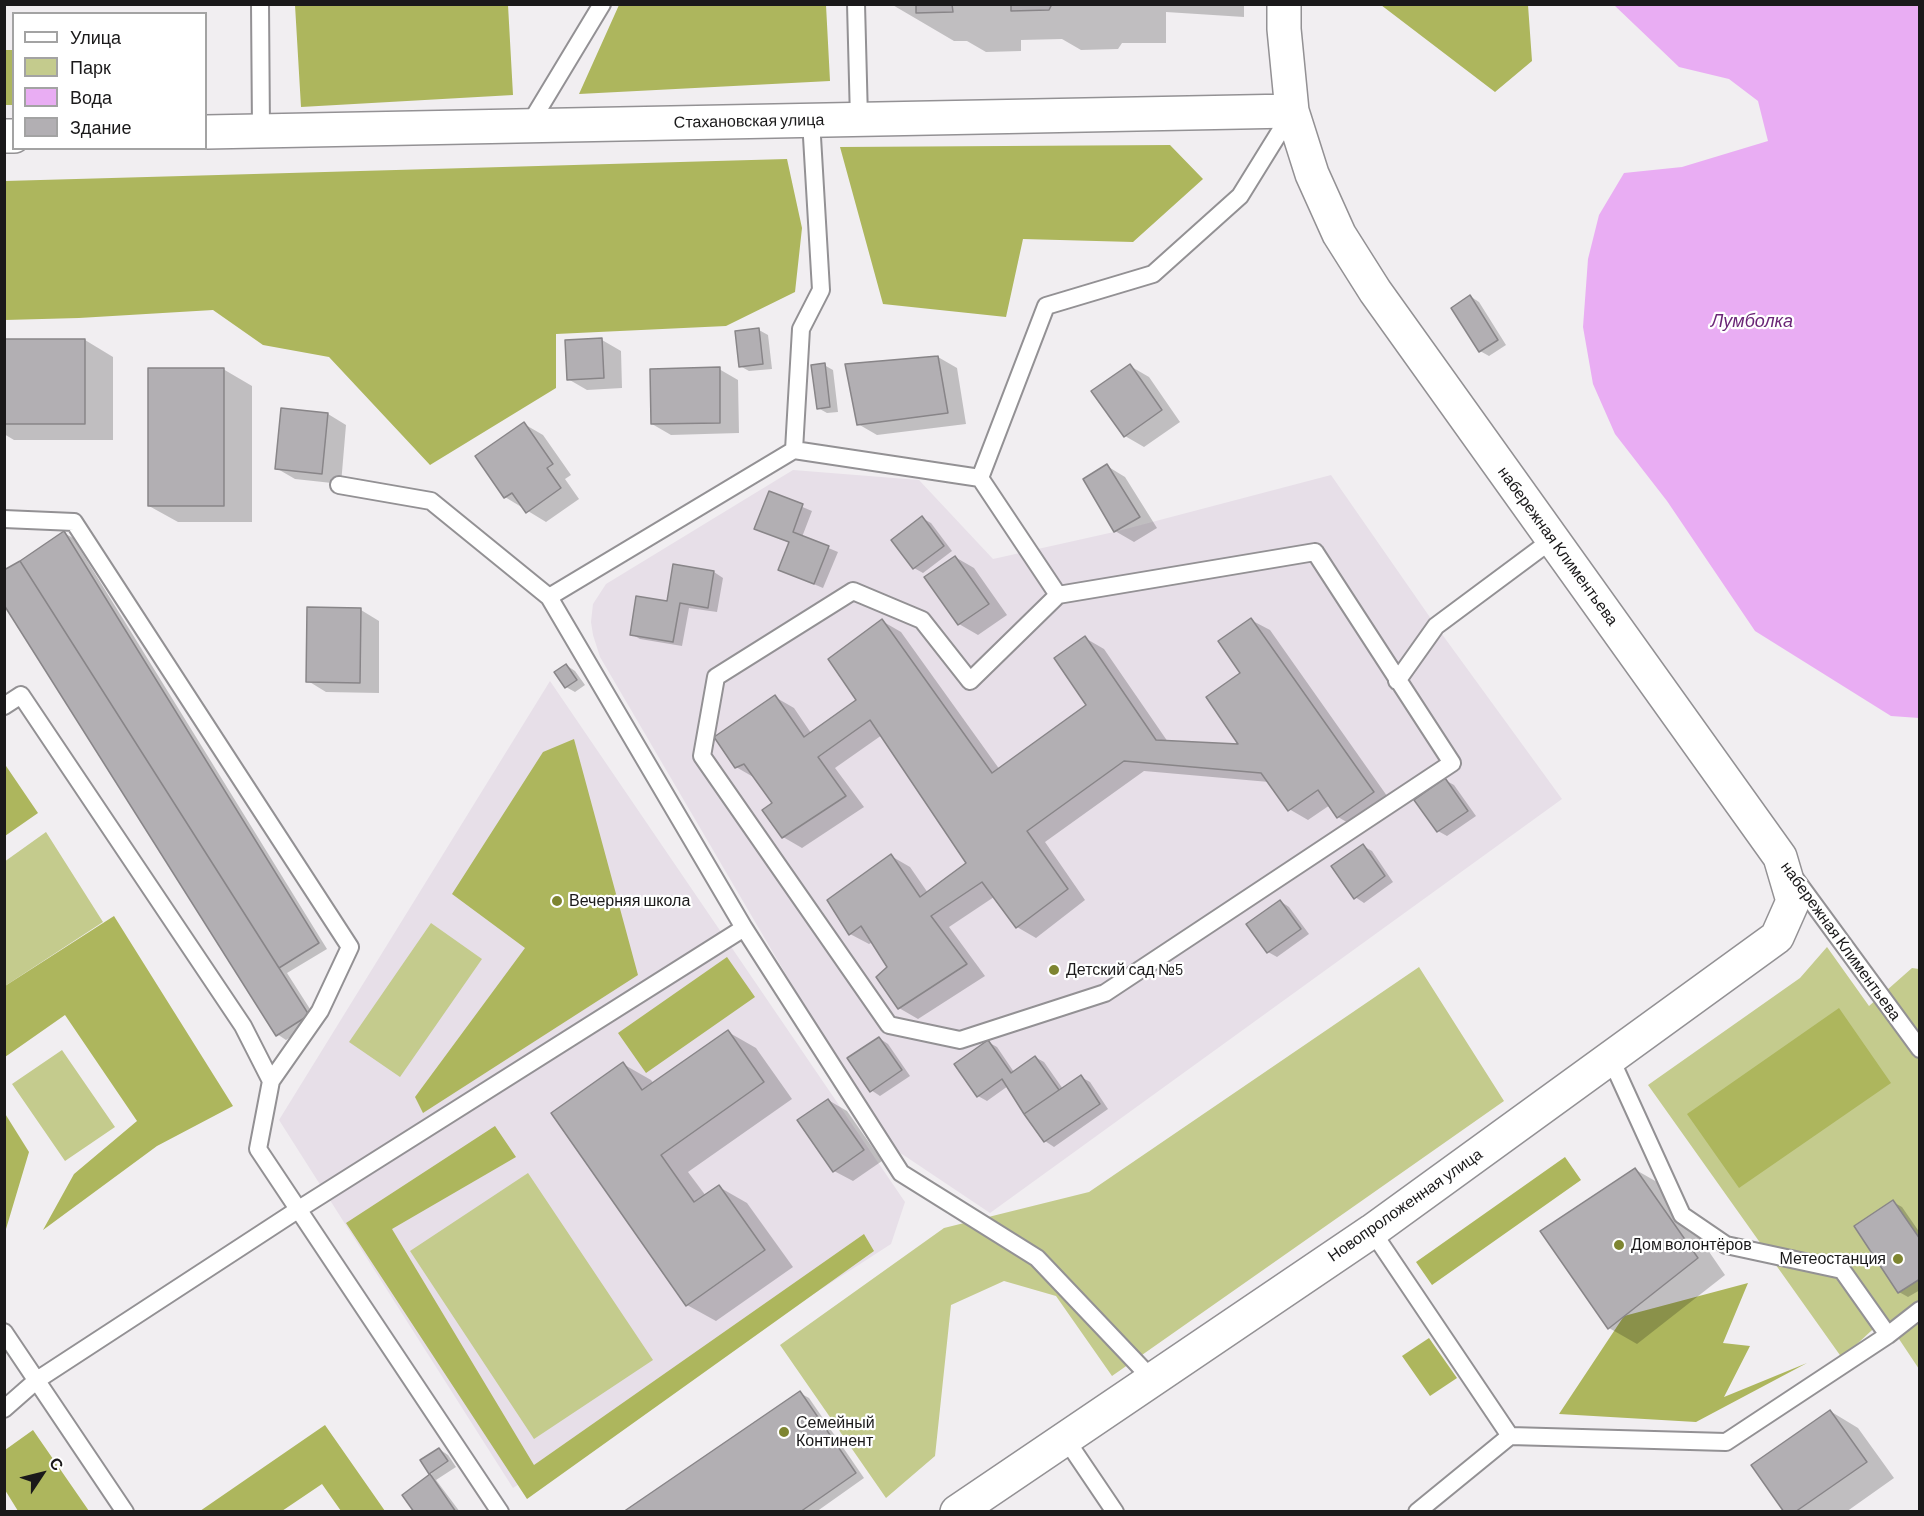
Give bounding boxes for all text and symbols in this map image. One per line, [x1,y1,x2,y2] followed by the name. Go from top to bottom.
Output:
[12,12,207,150] legend
[70,26,121,48] text: Улица
[70,56,111,78] text: Парк
[70,86,112,108] text: Вода
[674,110,824,132] street label: Стахановская улица
[70,116,131,138] text: Здание
[1711,310,1793,332] water label: Лумболка
[1494,463,1622,629] street label: набережная Климентьева
[1777,858,1905,1024] street label: набережная Климентьева
[569,891,690,911] place label: Вечерняя школа
[550,894,564,908] marker: Вечерняя школа
[1066,960,1183,980] place label: Детский сад №5
[1047,963,1061,977] marker: Детский сад №5
[1324,1144,1486,1266] street label: Новопроложенная улица
[1631,1235,1752,1255] place label: Дом волонтёров
[1612,1238,1626,1252] marker: Дом волонтёров
[1780,1249,1886,1269] place label: Метеостанция
[1891,1252,1905,1266] marker: Метеостанция
[796,1413,875,1451] place label: Семейный Континент
[777,1425,791,1439] marker: Семейный Континент
[12,1444,72,1504] north arrow
[46,1453,68,1474] text: С

